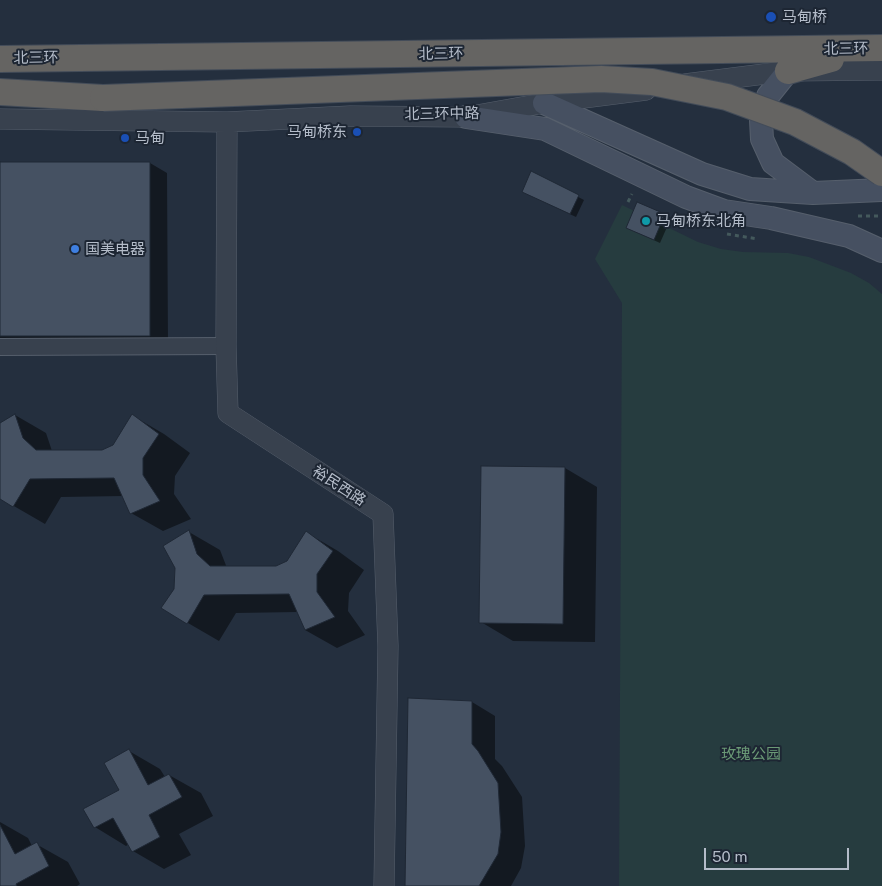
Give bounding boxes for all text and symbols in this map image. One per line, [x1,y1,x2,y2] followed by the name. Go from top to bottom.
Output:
[782,8,827,26] place label: 马甸桥
[764,10,778,24] marker: 马甸桥
[823,40,869,58] street label: 北三环
[418,45,464,63] street label: 北三环
[13,49,59,67] street label: 北三环
[404,104,480,124] street label: 北三环中路
[287,123,347,141] place label: 马甸桥东
[351,126,363,138] marker: 马甸桥东
[135,129,165,147] place label: 马甸
[119,132,131,144] marker: 马甸
[656,212,746,230] place label: 马甸桥东北角
[640,215,652,227] marker: 马甸桥东北角
[85,240,145,258] place label: 国美电器
[69,243,81,255] marker: 国美电器
[309,462,369,510] street label: 裕民西路
[721,745,781,763] park label: 玫瑰公园
[707,838,852,870] scale bar
[712,848,747,865] text: 50 m

